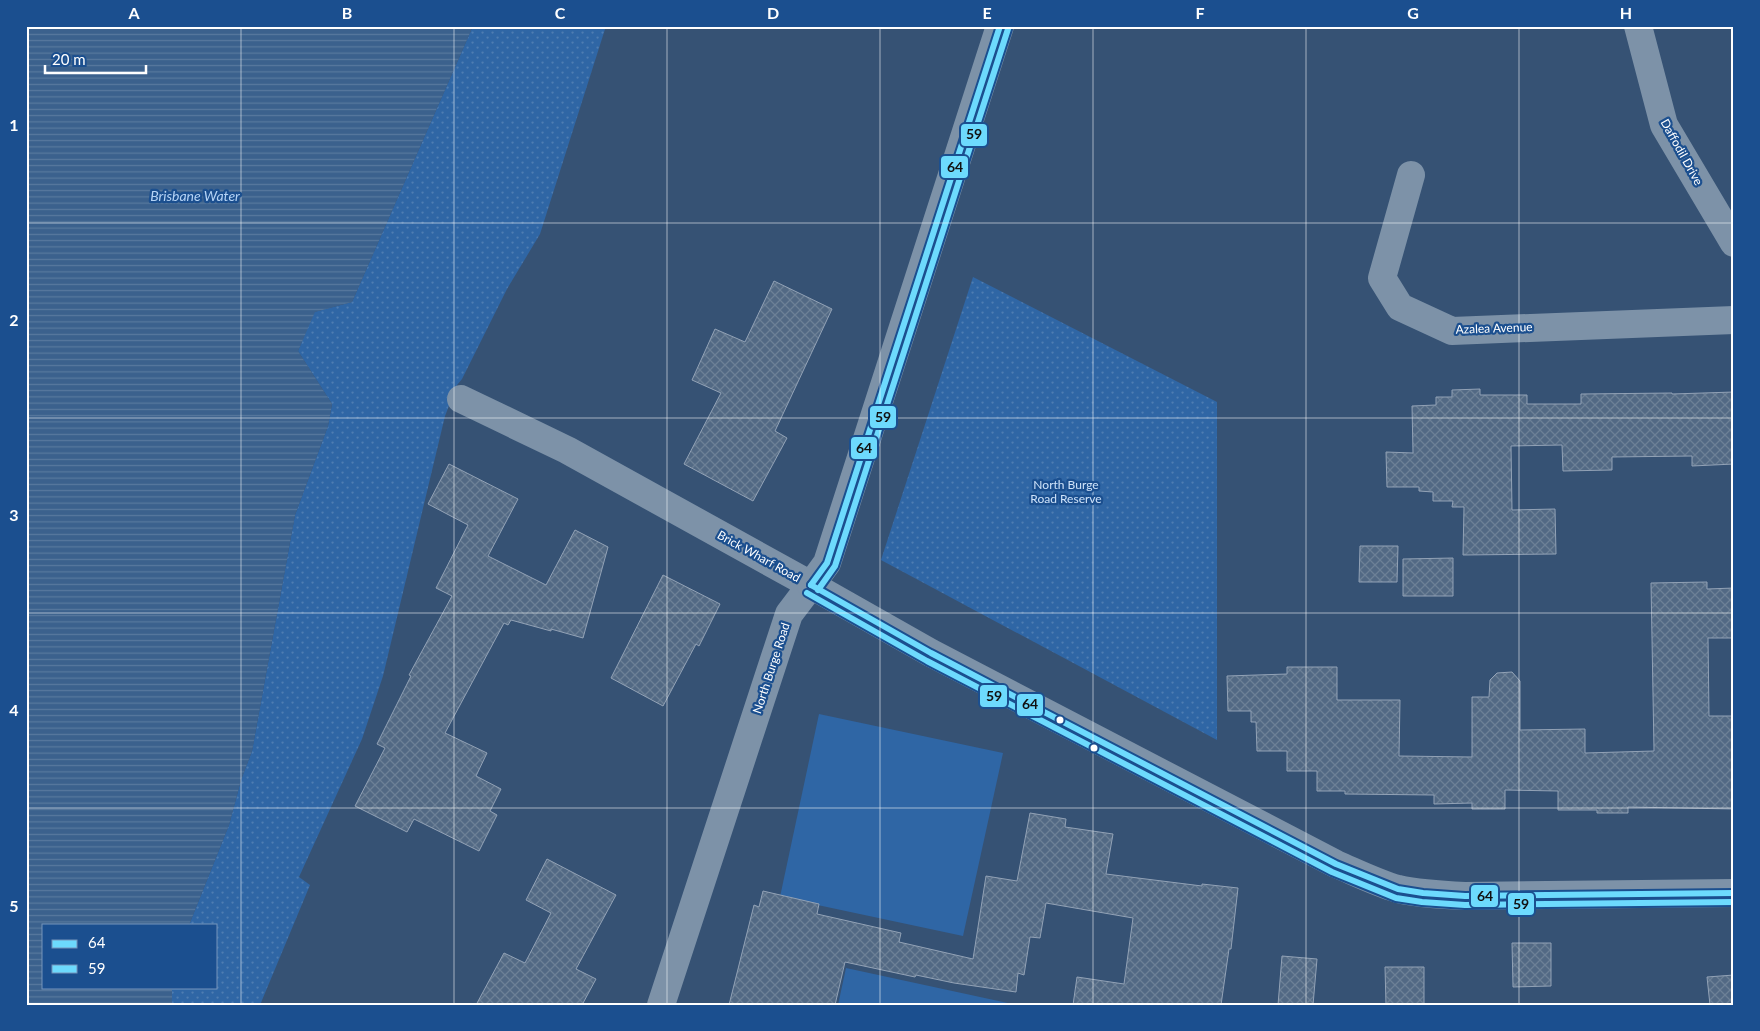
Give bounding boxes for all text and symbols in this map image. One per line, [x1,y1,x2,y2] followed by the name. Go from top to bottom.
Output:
[127,3,140,22] text: A
[342,3,352,22] text: B
[555,3,566,22] text: C
[767,3,779,22] text: D
[982,3,992,22] text: E
[1195,3,1205,22] text: F
[1407,3,1419,22] text: G
[1620,3,1632,22] text: H
[45,42,146,74] scale bar
[52,50,86,68] text: 20 m
[9,115,19,134] text: 1
[1658,116,1706,188] street label: Daffodil Drive
[960,123,988,147] line badge: 59
[966,125,982,142] text: 59
[940,155,969,179] line badge: 64
[947,158,963,175] text: 64
[150,187,240,204] water label: Brisbane Water
[9,310,19,329] text: 2
[1455,319,1533,337] street label: Azalea Avenue
[869,405,897,429] line badge: 59
[875,408,891,425] text: 59
[850,436,878,460] line badge: 64
[856,439,872,456] text: 64
[1030,477,1102,506] park label: North Burge Road Reserve
[9,505,19,524] text: 3
[715,527,803,585] street label: Brick Wharf Road
[749,621,793,715] street label: North Burge Road
[979,684,1008,708] line badge: 59
[986,687,1002,704] text: 59
[1016,693,1044,717] line badge: 64
[1022,695,1038,712] text: 64
[9,700,19,719] text: 4
[1055,715,1065,725] unlabelled marker
[1089,743,1099,753] unlabelled marker
[1470,884,1499,908] line badge: 64
[1477,887,1493,904] text: 64
[1507,892,1535,916] line badge: 59
[1513,895,1529,912] text: 59
[9,896,19,915] text: 5
[42,924,218,988] legend
[88,933,106,951] text: 64
[88,959,105,977] text: 59

